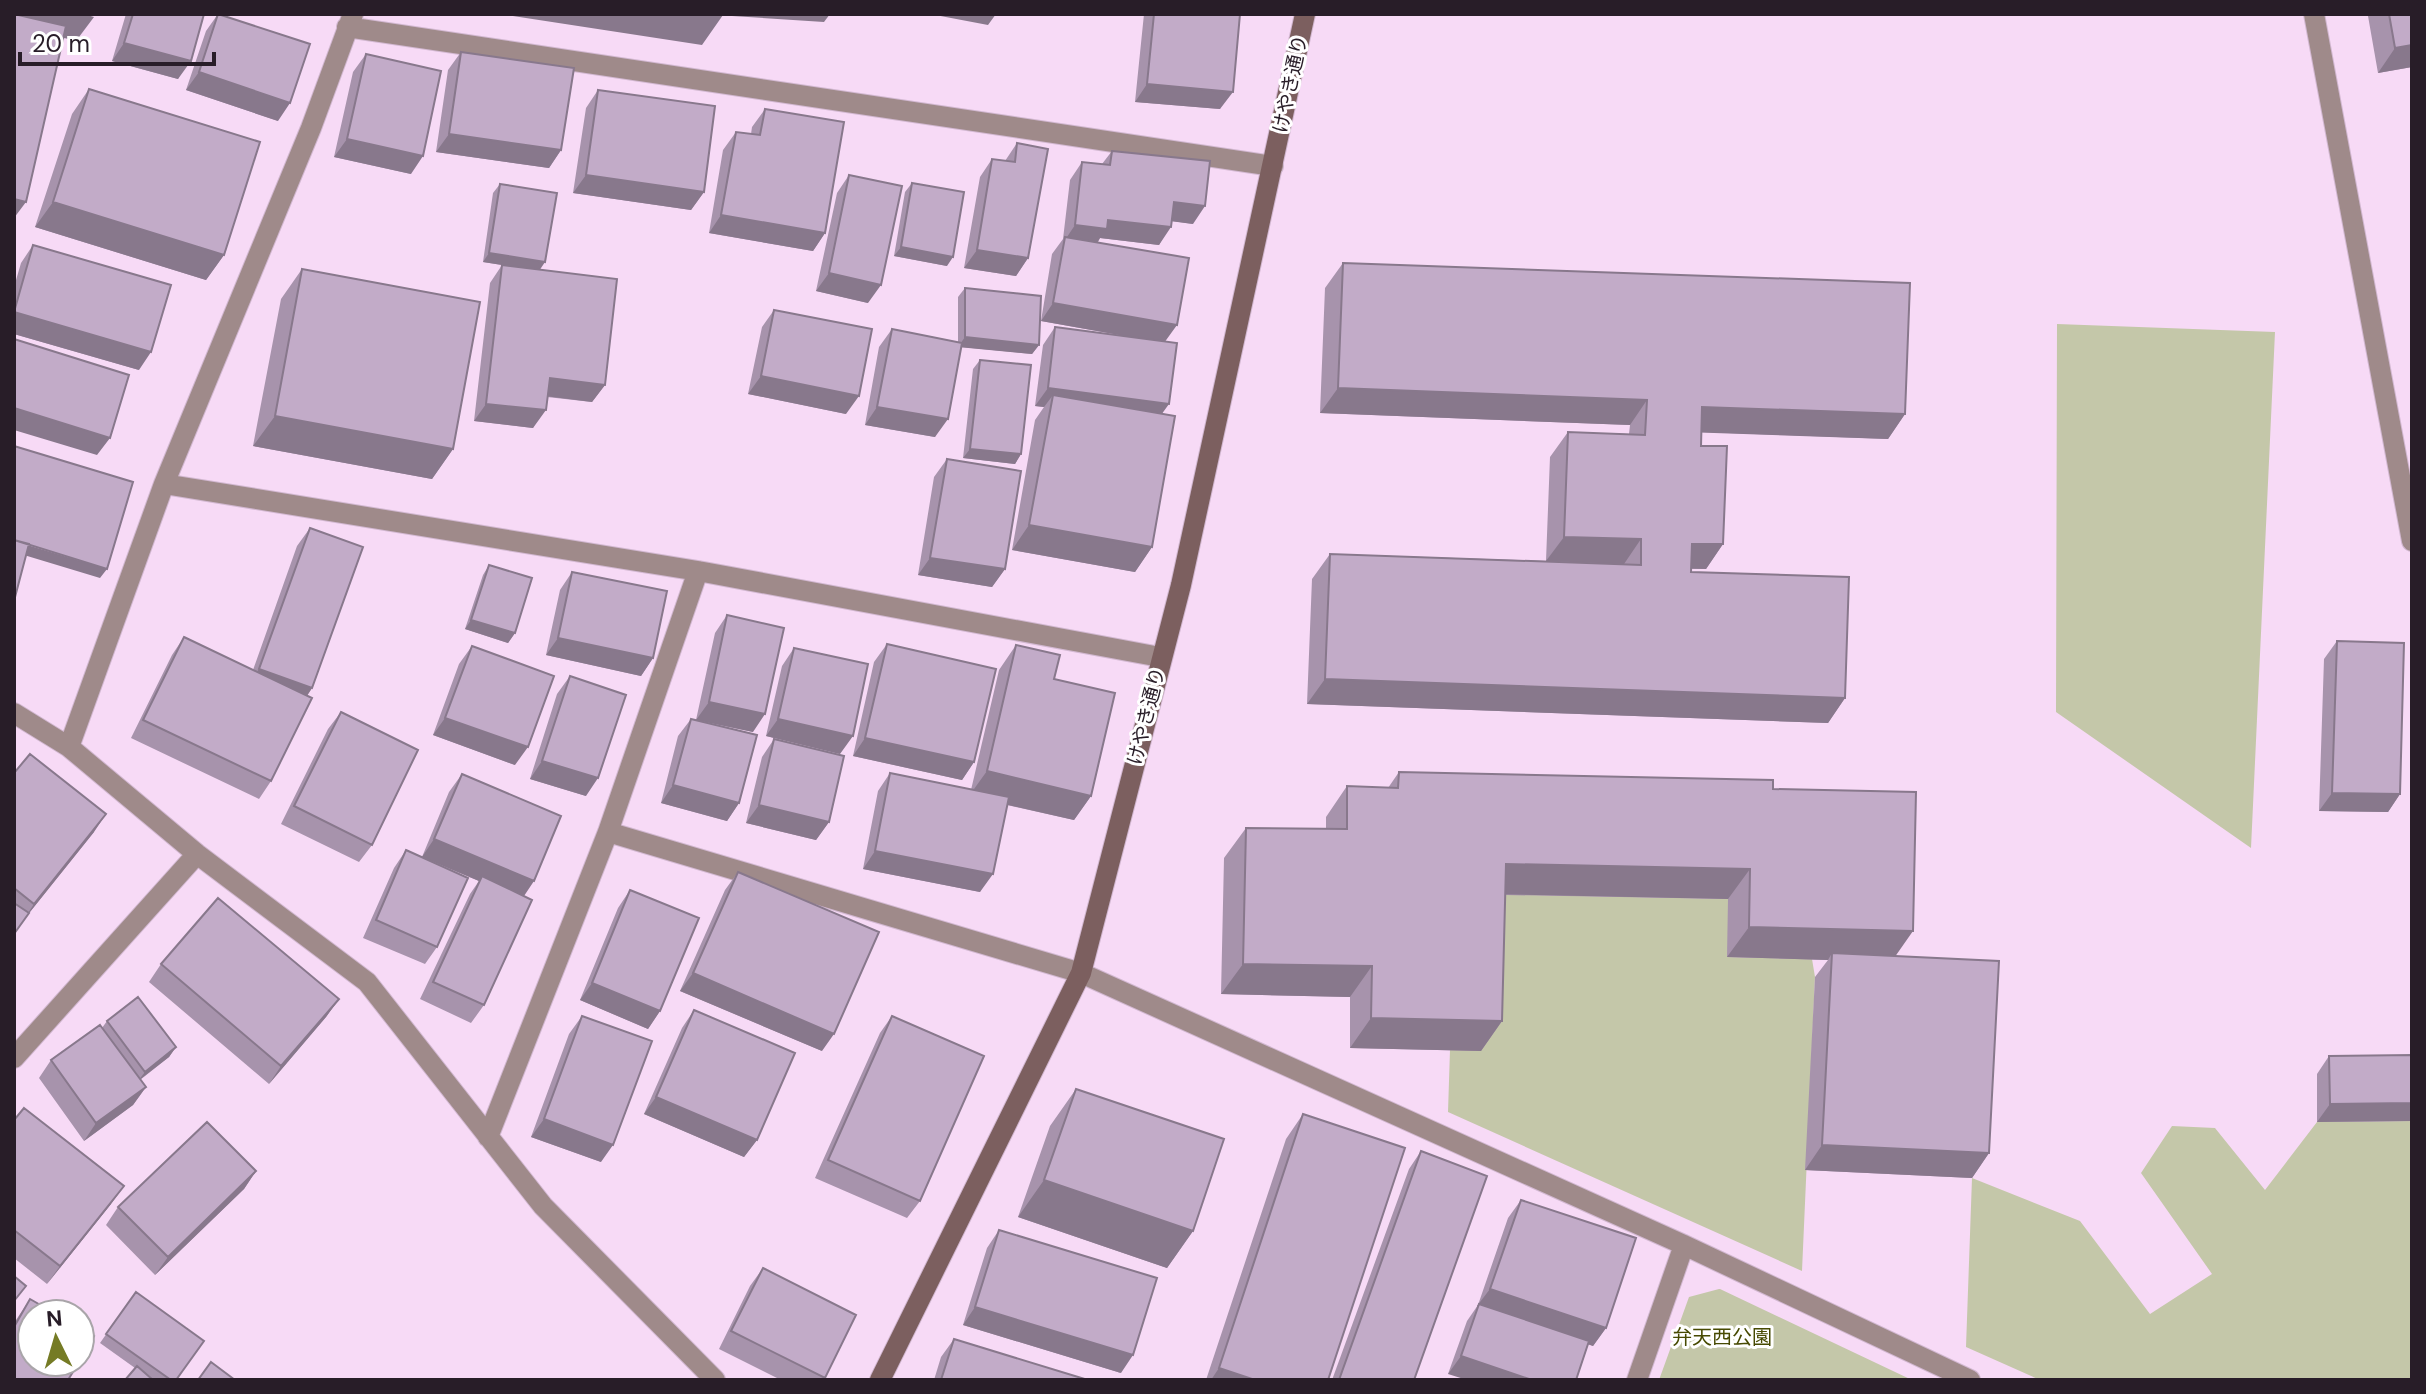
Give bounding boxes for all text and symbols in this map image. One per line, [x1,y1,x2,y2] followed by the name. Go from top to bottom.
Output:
[20,16,214,66] scale bar
[32,28,90,59] text: 20 m
[1267,32,1313,136] street label: けやき通り
[1121,664,1171,768] street label: けやき通り
[16,1298,96,1378] north arrow
[45,1303,64,1334] text: N
[1672,1324,1772,1350] park label: 弁天西公園

